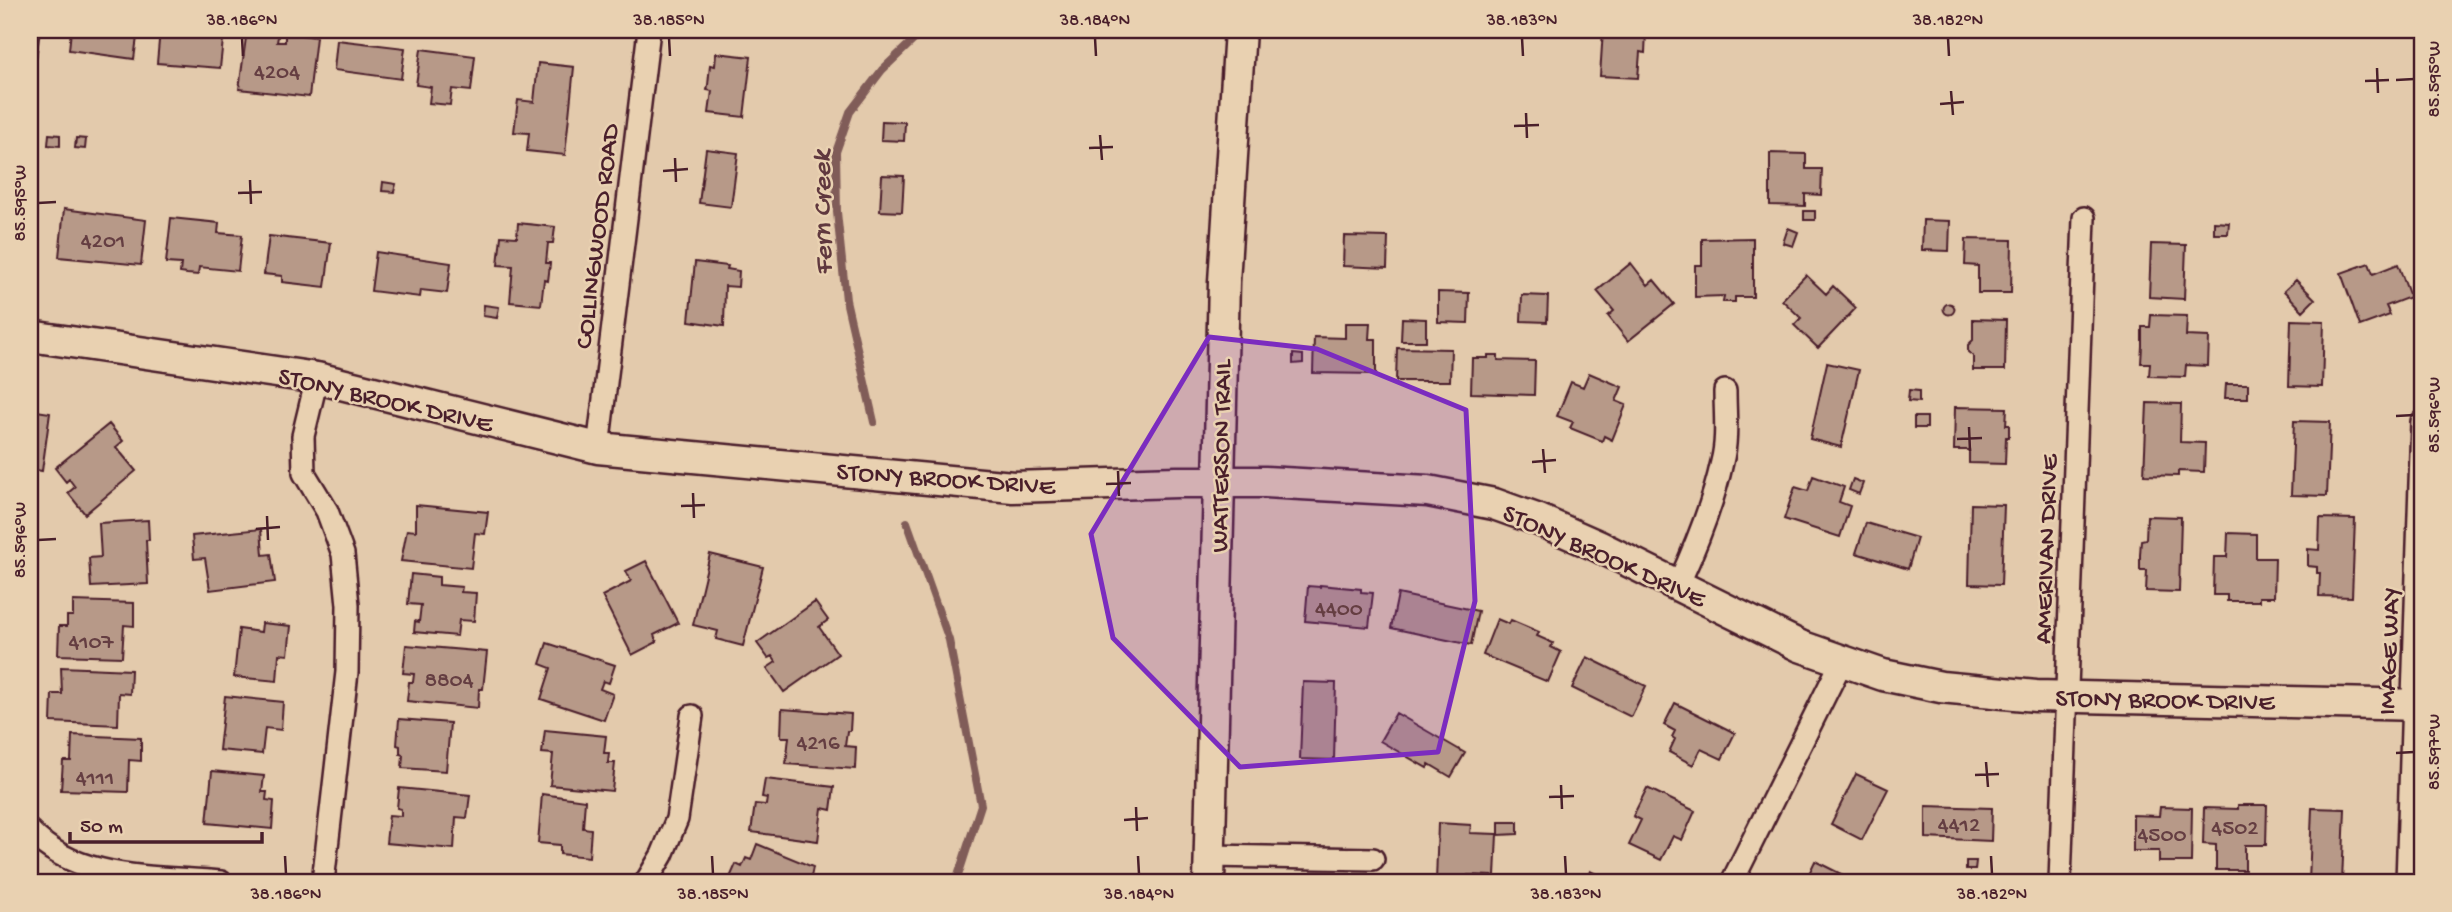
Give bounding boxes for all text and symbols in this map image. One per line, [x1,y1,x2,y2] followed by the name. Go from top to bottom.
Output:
[206,11,277,32] text: 38.186°N
[632,11,705,32] text: 38.185°N
[1059,11,1130,32] text: 38.184°N
[1485,11,1558,32] text: 38.183°N
[1912,11,1983,32] text: 38.182°N
[2425,41,2446,117] text: 85.595°W
[254,60,300,87] house number: 4204
[570,122,629,351] street label: COLLINGWOOD ROAD
[807,148,842,276] water label: Fern Creek
[11,165,32,241] text: 85.595°W
[81,229,125,256] house number: 4201
[1206,358,1241,553] street label: WATTERSON TRAIL
[275,363,496,442] street label: STONY BROOK DRIVE
[2425,377,2446,453] text: 85.596°W
[2030,453,2067,645] street label: AMERIVAN DRIVE
[835,458,1057,505] street label: STONY BROOK DRIVE
[1497,499,1710,617] street label: STONY BROOK DRIVE
[11,502,32,578] text: 85.596°W
[2374,587,2409,716] street label: IMAGE WAY
[1315,597,1363,624] house number: 4400
[68,630,115,657] house number: 4107
[424,668,474,695] house number: 8804
[2055,685,2276,720] street label: STONY BROOK DRIVE
[2425,714,2446,790] text: 85.597°W
[796,731,840,758] house number: 4216
[76,766,114,793] house number: 4111
[70,800,262,844] scale bar
[1938,813,1980,840] house number: 4412
[80,816,123,841] text: 50 m
[2211,816,2259,843] house number: 4502
[2137,823,2187,850] house number: 4500
[250,885,321,906] text: 38.186°N
[676,885,749,906] text: 38.185°N
[1103,885,1174,906] text: 38.184°N
[1529,885,1602,906] text: 38.183°N
[1956,885,2027,906] text: 38.182°N

